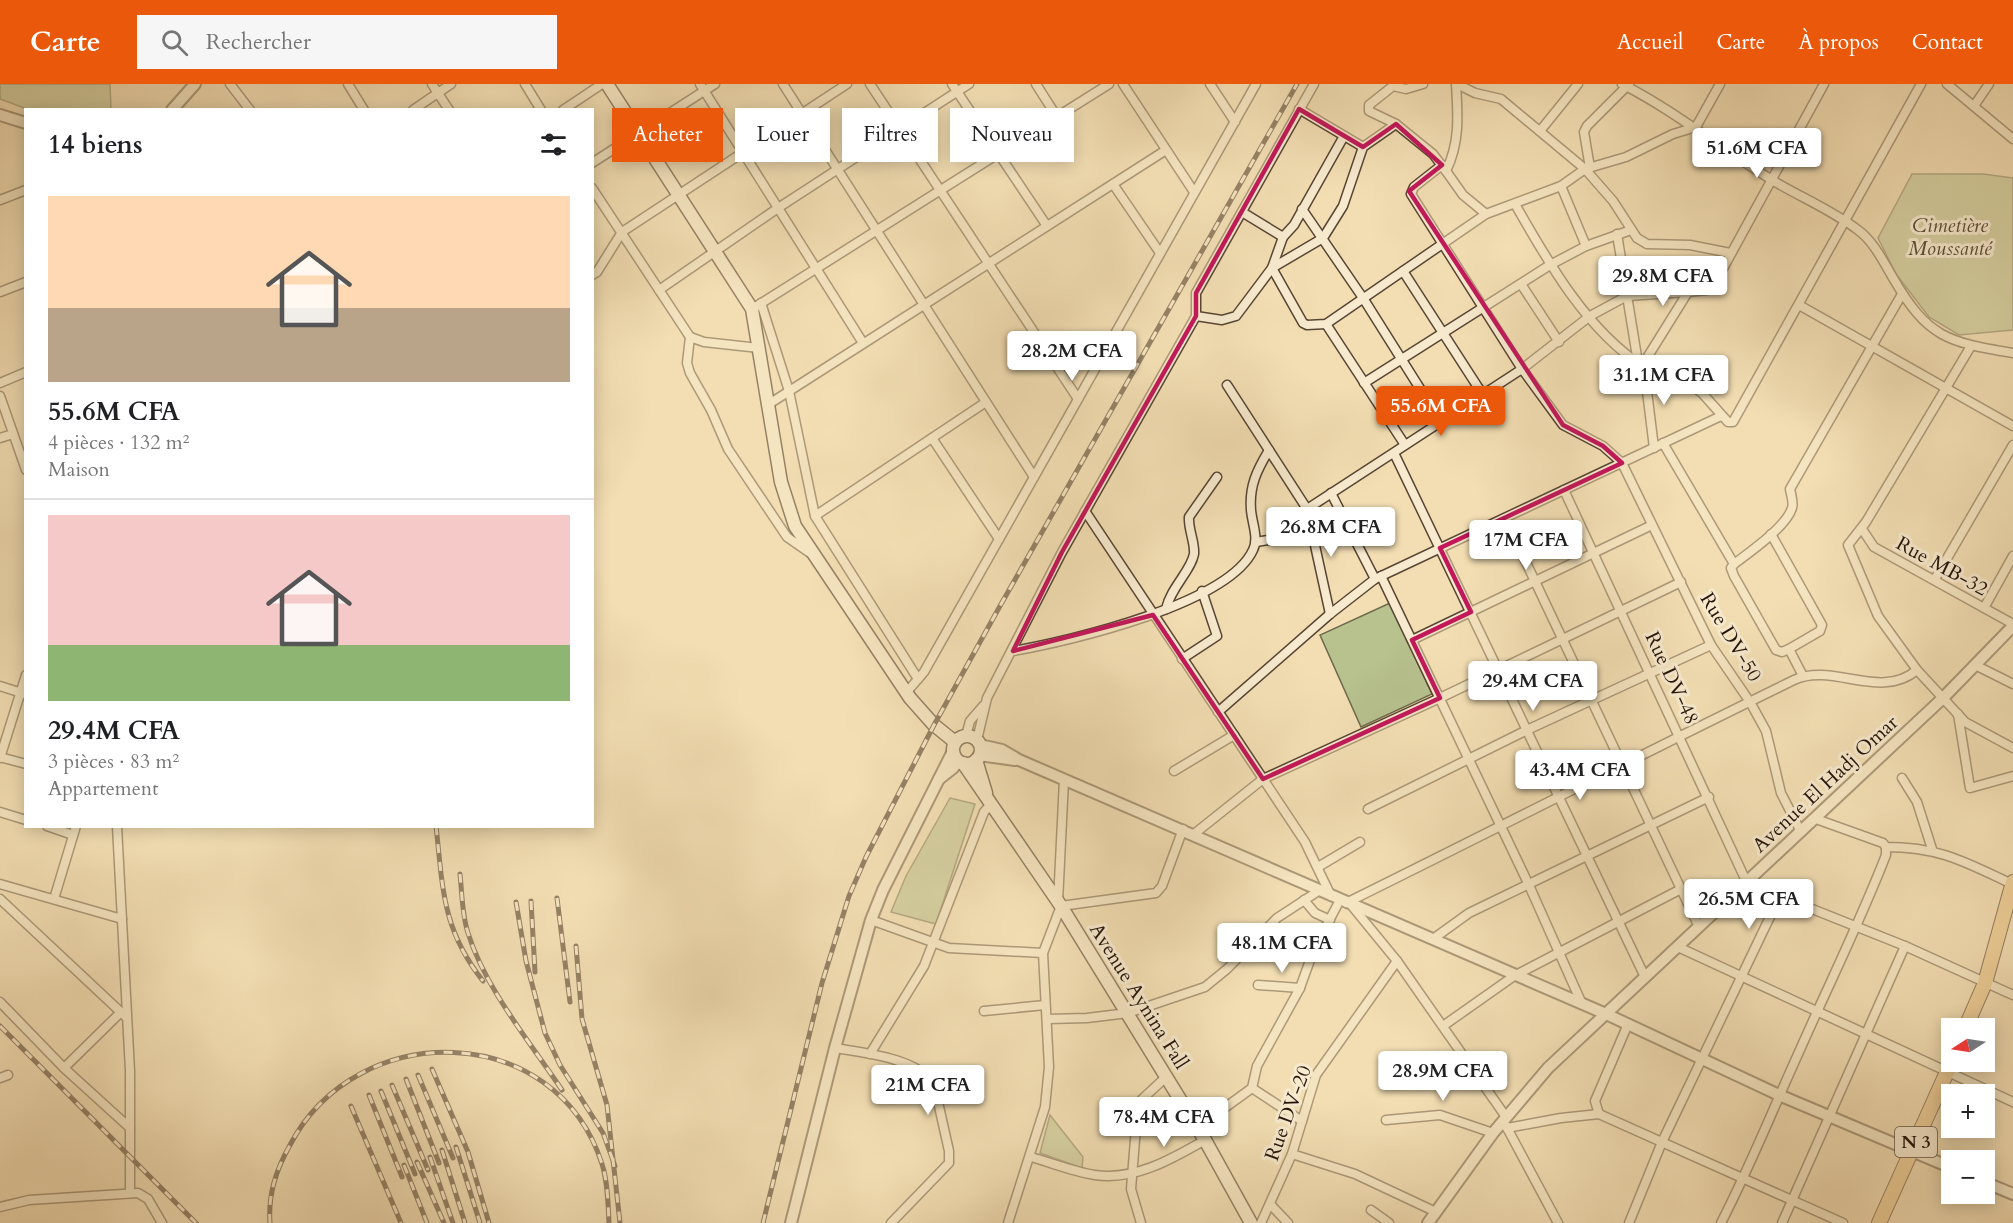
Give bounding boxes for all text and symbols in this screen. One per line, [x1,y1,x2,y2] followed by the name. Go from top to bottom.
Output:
[137,15,557,69] search box
[30,23,101,61] text: Carte
[158,26,191,59] icon: search
[206,27,311,57] text: Rechercher
[1617,28,1683,57] text: Accueil
[1716,28,1765,57] text: Carte
[1798,28,1879,57] text: À propos
[1912,28,1983,57] text: Contact
[612,108,723,162] chip: Acheter
[735,108,830,162] chip: Louer
[842,108,938,162] chip: Filtres
[950,108,1074,162] chip: Nouveau
[48,127,143,162] text: 14 biens
[537,128,570,161] icon: filters
[1688,128,1826,179] pin: 51.6M CFA
[1706,134,1808,161] text: 51.6M CFA
[1908,212,1993,262] park label: Cimetière Moussanté
[255,235,363,343] icon: home
[1594,256,1732,307] pin: 29.8M CFA
[1612,262,1714,289] text: 29.8M CFA
[1003,331,1141,382] pin: 28.2M CFA
[1021,337,1123,364] text: 28.2M CFA
[1595,355,1733,406] pin: 31.1M CFA
[1613,361,1715,388] text: 31.1M CFA
[1372,386,1510,437] pin: 55.6M CFA
[1390,392,1492,419] text: 55.6M CFA
[48,394,180,429] text: 55.6M CFA
[48,429,189,456] text: 4 pièces · 132 m²
[48,456,110,483] text: Maison
[1262,507,1400,558] pin: 26.8M CFA
[1280,513,1382,540] text: 26.8M CFA
[1471,520,1581,571] pin: 17M CFA
[1483,526,1569,553] text: 17M CFA
[1891,530,1993,602] street label: Rue MB-32
[255,554,363,662] icon: home
[1694,587,1768,687] street label: Rue DV-50
[1639,627,1705,729] street label: Rue DV-48
[1464,661,1602,712] pin: 29.4M CFA
[1482,667,1584,694] text: 29.4M CFA
[1746,709,1904,859] street label: Avenue El Hadj Omar
[48,713,180,748] text: 29.4M CFA
[48,748,179,775] text: 3 pièces · 83 m²
[1511,750,1649,801] pin: 43.4M CFA
[1529,756,1631,783] text: 43.4M CFA
[48,775,159,802] text: Appartement
[1680,879,1818,930] pin: 26.5M CFA
[1698,885,1800,912] text: 26.5M CFA
[1083,918,1195,1074] street label: Avenue Aynina Fall
[1213,923,1351,974] pin: 48.1M CFA
[1231,929,1333,956] text: 48.1M CFA
[1941,1018,1995,1072] north arrow
[1941,1018,1995,1204] map controls
[1374,1051,1512,1102] pin: 28.9M CFA
[1392,1057,1494,1084] text: 28.9M CFA
[1258,1062,1318,1164] street label: Rue DV-20
[873,1065,983,1116] pin: 21M CFA
[885,1071,971,1098] text: 21M CFA
[1941,1084,1995,1138] button: +
[1095,1097,1233,1148] pin: 78.4M CFA
[1113,1103,1215,1130] text: 78.4M CFA
[1895,1127,1937,1157] road number: N 3
[1941,1150,1995,1204] button: −

